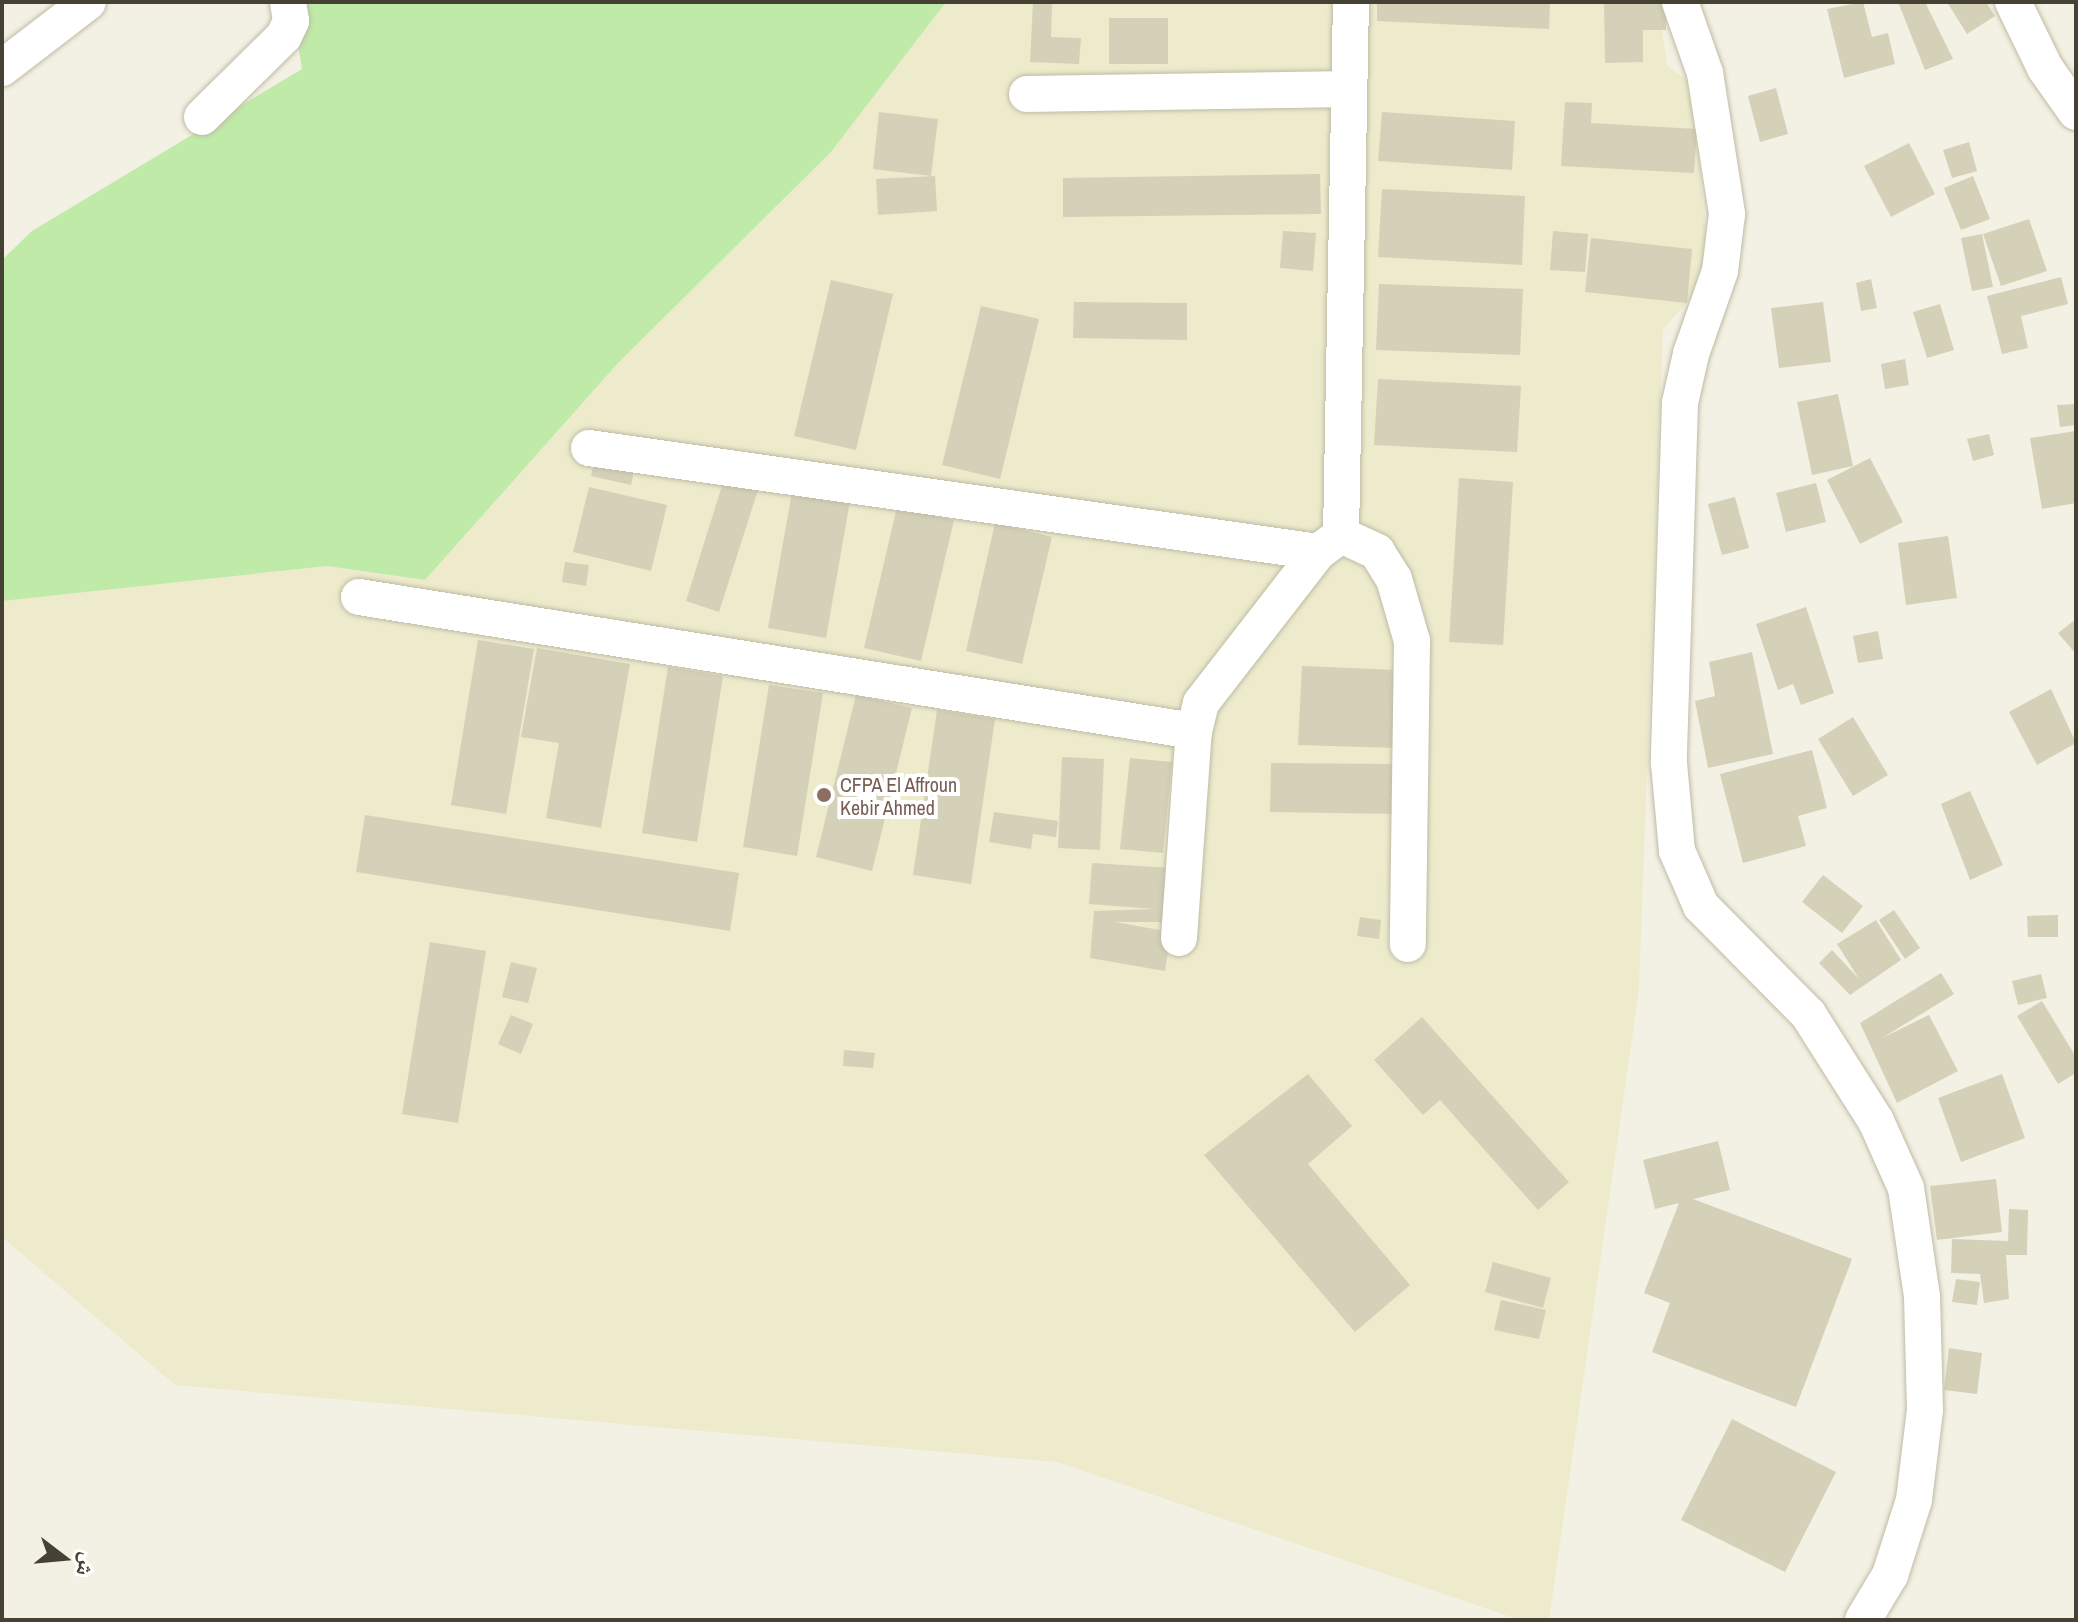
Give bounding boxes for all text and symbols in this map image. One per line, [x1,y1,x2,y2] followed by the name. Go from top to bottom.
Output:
[840,772,959,819] place label: CFPA El Affroun Kebir Ahmed
[815,786,833,804] marker: CFPA El Affroun Kebir Ahmed
[24,1518,104,1598] north arrow
[69,1549,105,1580] text: ش

